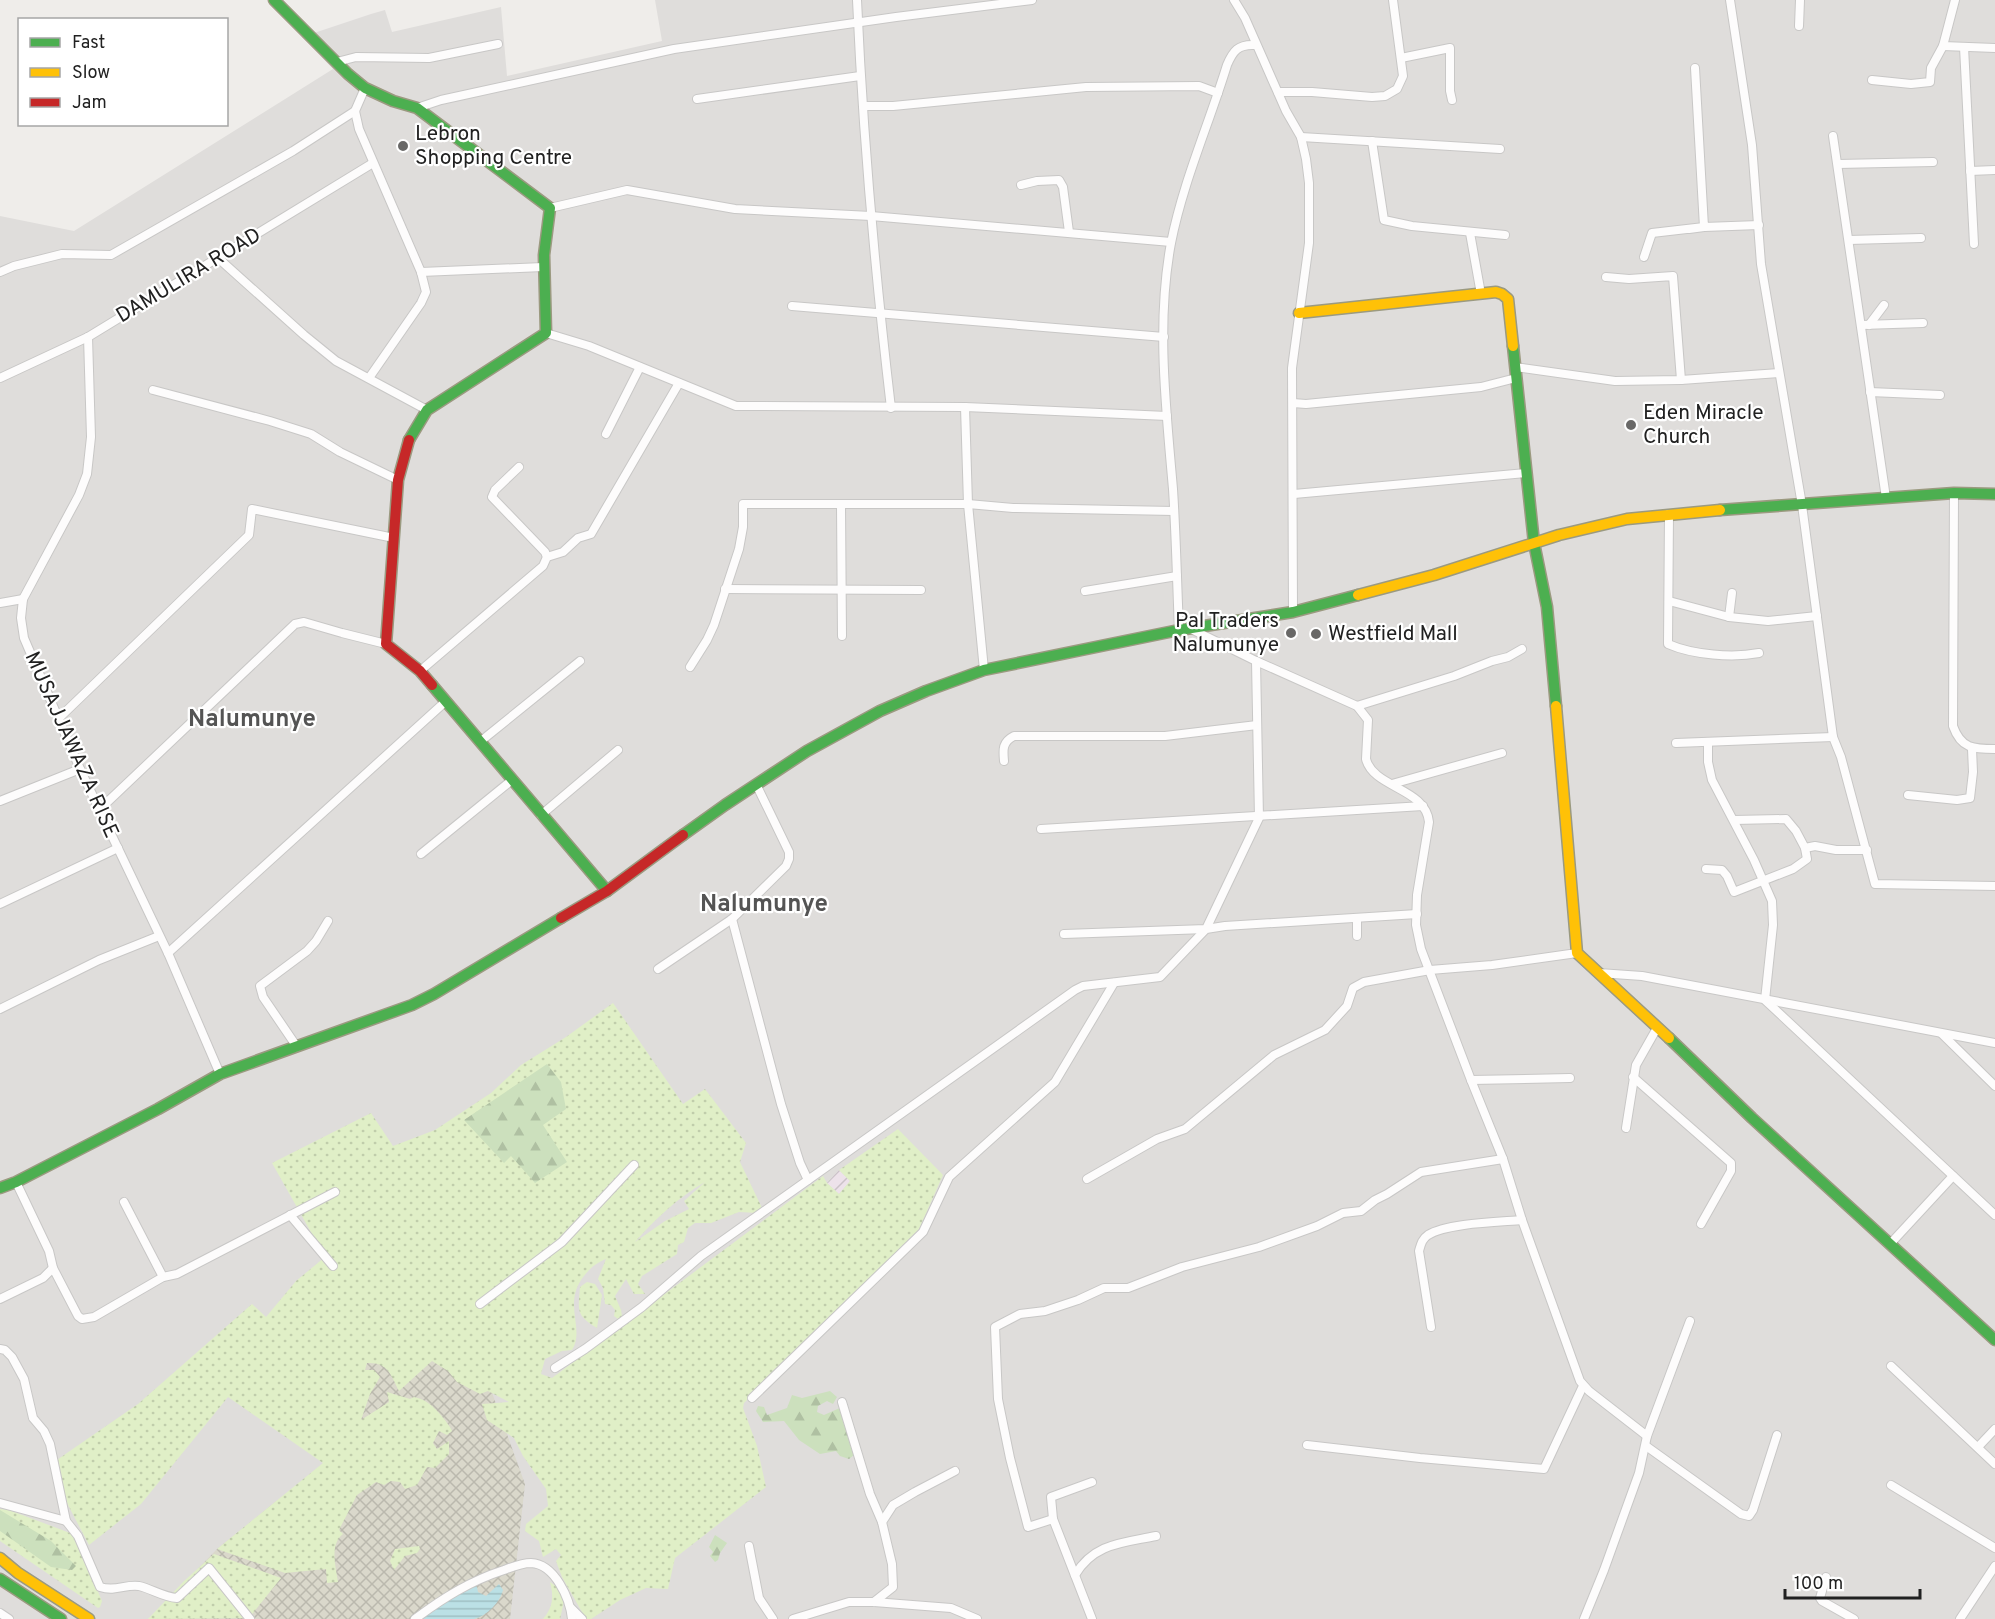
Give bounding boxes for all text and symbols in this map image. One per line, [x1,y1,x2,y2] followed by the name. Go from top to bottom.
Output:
[18,18,228,126] legend
[72,32,105,55] text: Fast
[72,62,110,85] text: Slow
[72,92,107,115] text: Jam
[415,121,572,172] place label: Lebron Shopping Centre
[396,139,410,153] marker: Lebron Shopping Centre
[112,222,266,330] street label: DAMULIRA ROAD
[1643,400,1764,451] place label: Eden Miracle Church
[1624,418,1638,432] marker: Eden Miracle Church
[1172,608,1279,659] place label: Pal Traders Nalumunye
[1328,621,1458,648] place label: Westfield Mall
[1284,626,1298,640] marker: Pal Traders Nalumunye
[1309,627,1323,641] marker: Westfield Mall
[18,648,124,842] street label: MUSAJJAWAZA RISE
[188,705,316,735] district label: Nalumunye
[700,890,828,920] district label: Nalumunye
[1785,1562,1920,1600] scale bar
[1794,1573,1843,1596] text: 100 m

